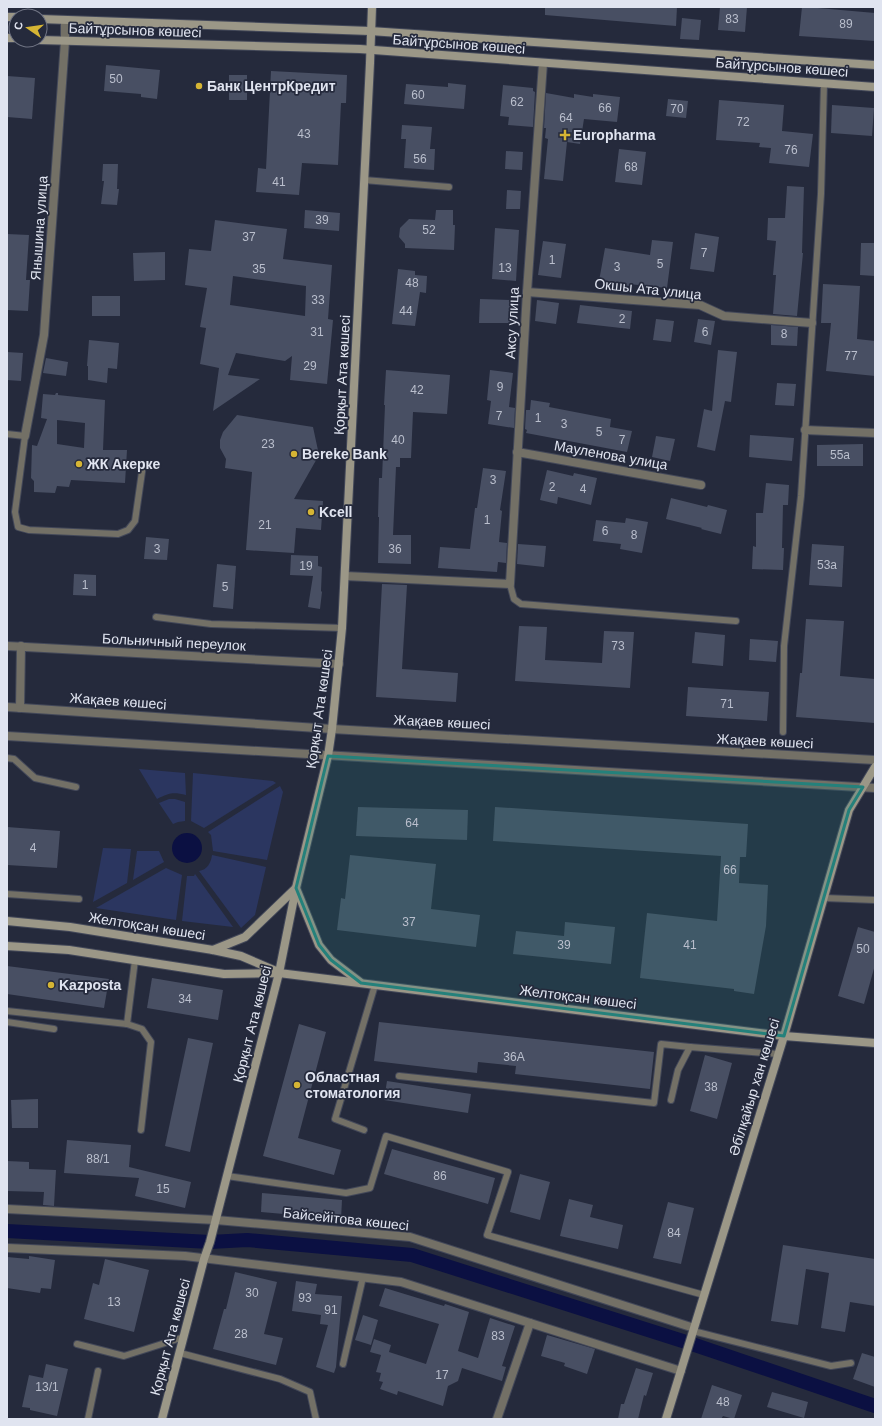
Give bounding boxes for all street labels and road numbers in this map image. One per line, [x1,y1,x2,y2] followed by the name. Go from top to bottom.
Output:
[68,20,202,40] street label: Байтұрсынов көшесі
[392,31,526,57] street label: Байтұрсынов көшесі
[715,54,849,80] street label: Байтұрсынов көшесі
[27,175,51,281] street label: Янышина улица
[594,275,703,303] street label: Окшы Ата улица
[502,286,522,359] street label: Аксу улица
[331,315,353,435] street label: Қорқыт Ата көшесі
[553,437,669,473] street label: Мауленова улица
[102,630,247,654] street label: Больничный переулок
[303,648,335,770] street label: Қорқыт Ата көшесі
[69,690,167,712] street label: Жақаев көшесі
[393,711,491,733] street label: Жақаев көшесі
[716,730,814,752] street label: Жақаев көшесі
[88,909,206,943] street label: Желтоқсан көшесі
[230,964,274,1084] street label: Қорқыт Ата көшесі
[519,982,637,1012] street label: Желтоқсан көшесі
[726,1016,782,1158] street label: Әбілқайыр хан көшесі
[282,1204,410,1234] street label: Байсейітова көшесі
[147,1277,193,1397] street label: Қорқыт Ата көшесі

